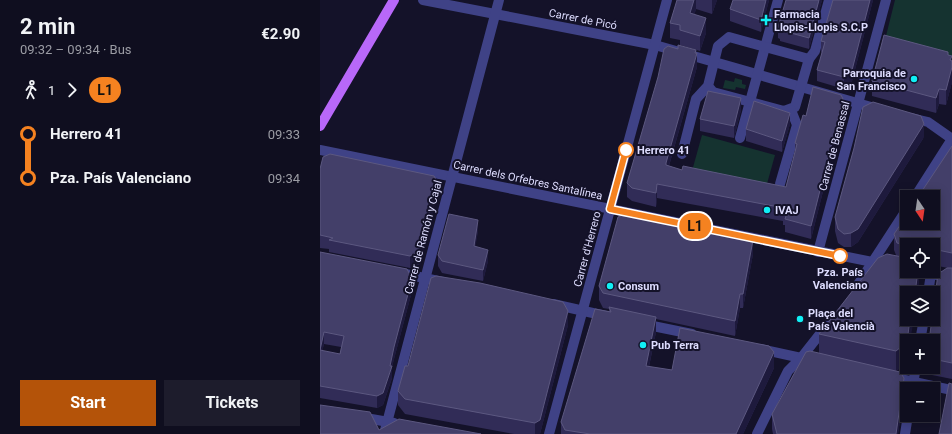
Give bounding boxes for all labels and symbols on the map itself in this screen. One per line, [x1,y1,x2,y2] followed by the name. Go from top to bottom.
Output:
[548,7,618,32] street label: Carrer de Picó
[774,8,868,34] place label: Farmacia Llopis-Llopis S.C.P
[761,15,771,25] marker: Farmacia Llopis-Llopis S.C.P
[836,67,906,93] place label: Parroquia de San Francisco
[909,74,919,84] marker: Parroquia de San Francisco
[816,100,853,192] street label: Carrer de Benassal
[618,142,634,158] marker: Herrero 41
[637,144,690,157] place label: Herrero 41
[452,158,604,203] street label: Carrer dels Orfebres Santalínea
[402,179,445,296] street label: Carrer de Ramón y Cajal
[900,190,940,230] north arrow
[775,204,799,217] place label: IVAJ
[762,205,772,215] marker: IVAJ
[571,210,604,288] street label: Carrer d'Herrero
[677,213,713,239] line badge: L1
[832,248,848,264] marker: Pza. País Valenciano
[813,266,867,292] place label: Pza. País Valenciano
[618,280,659,293] place label: Consum
[605,281,615,291] marker: Consum
[808,307,875,333] place label: Plaça del País Valencià
[795,314,805,324] marker: Plaça del País Valencià
[651,339,699,352] place label: Pub Terra
[638,340,648,350] marker: Pub Terra

